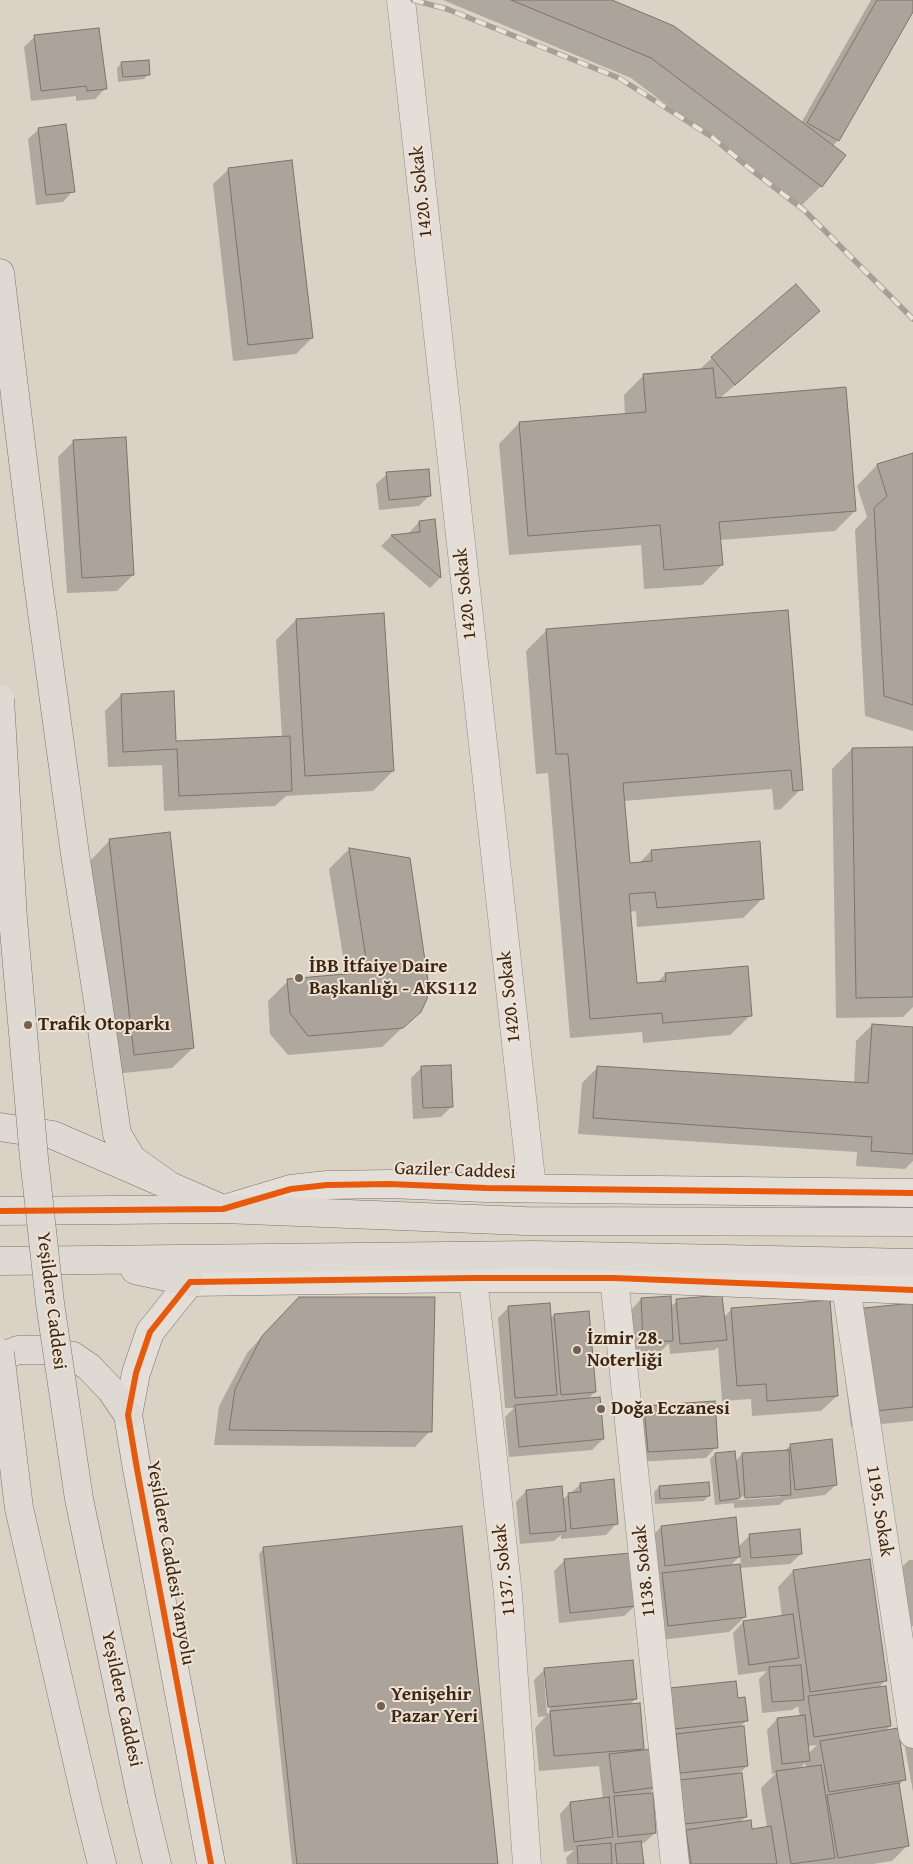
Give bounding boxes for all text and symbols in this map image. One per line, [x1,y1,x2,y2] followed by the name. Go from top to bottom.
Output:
[406,145,438,239] street label: 1420. Sokak
[450,547,482,641] street label: 1420. Sokak
[494,950,526,1044] street label: 1420. Sokak
[309,956,477,1000] place label: İBB İtfaiye Daire Başkanlığı - AKS112
[293,972,305,984] marker: İBB İtfaiye Daire Başkanlığı - AKS112
[38,1014,170,1036] place label: Trafik Otoparkı
[22,1019,34,1031] marker: Trafik Otoparkı
[394,1157,516,1185] street label: Gaziler Caddesi
[31,1231,71,1371] street label: Yeşildere Caddesi
[587,1328,663,1372] place label: İzmir 28. Noterliği
[571,1344,583,1356] marker: İzmir 28. Noterliği
[611,1398,730,1420] place label: Doğa Eczanesi
[595,1403,607,1415] marker: Doğa Eczanesi
[141,1459,199,1667] street label: Yeşildere Caddesi Yanyolu
[860,1463,898,1559] street label: 1195. Sokak
[489,1523,521,1617] street label: 1137. Sokak
[629,1524,661,1618] street label: 1138. Sokak
[95,1629,147,1769] street label: Yeşildere Caddesi
[391,1684,478,1728] place label: Yenişehir Pazar Yeri
[375,1700,387,1712] marker: Yenişehir Pazar Yeri

